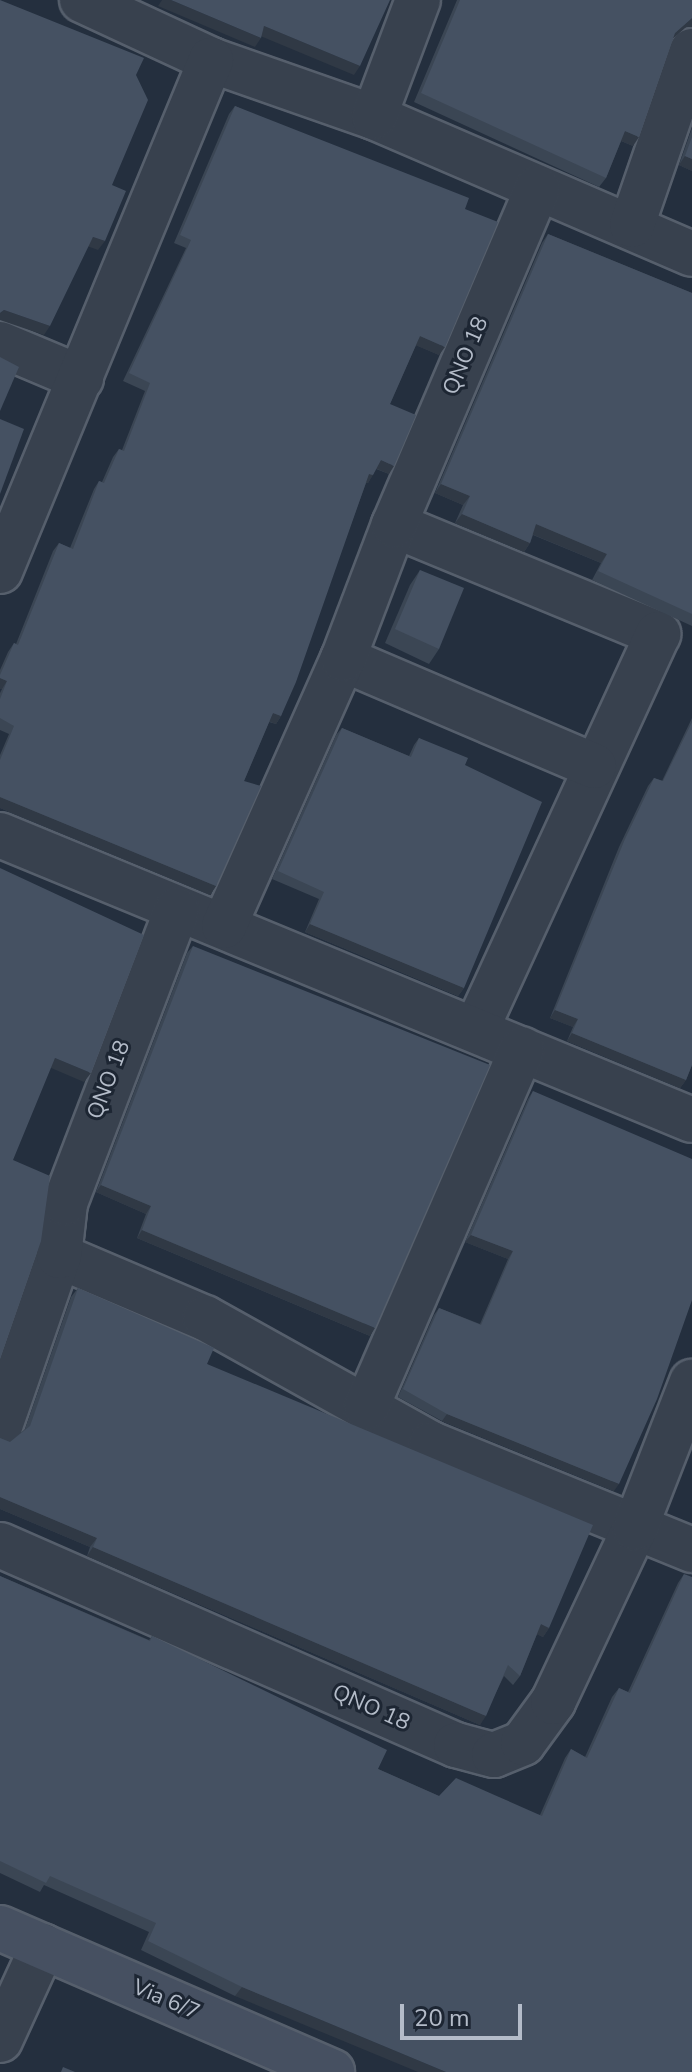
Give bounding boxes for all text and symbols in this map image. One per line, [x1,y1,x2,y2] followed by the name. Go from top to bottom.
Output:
[438,313,494,399] street label: QNO 18
[82,1037,136,1123] street label: QNO 18
[328,1679,414,1737] street label: QNO 18
[129,1974,203,2026] street label: Via 6/7
[404,1988,526,2038] scale bar
[414,2002,470,2034] text: 20 m

